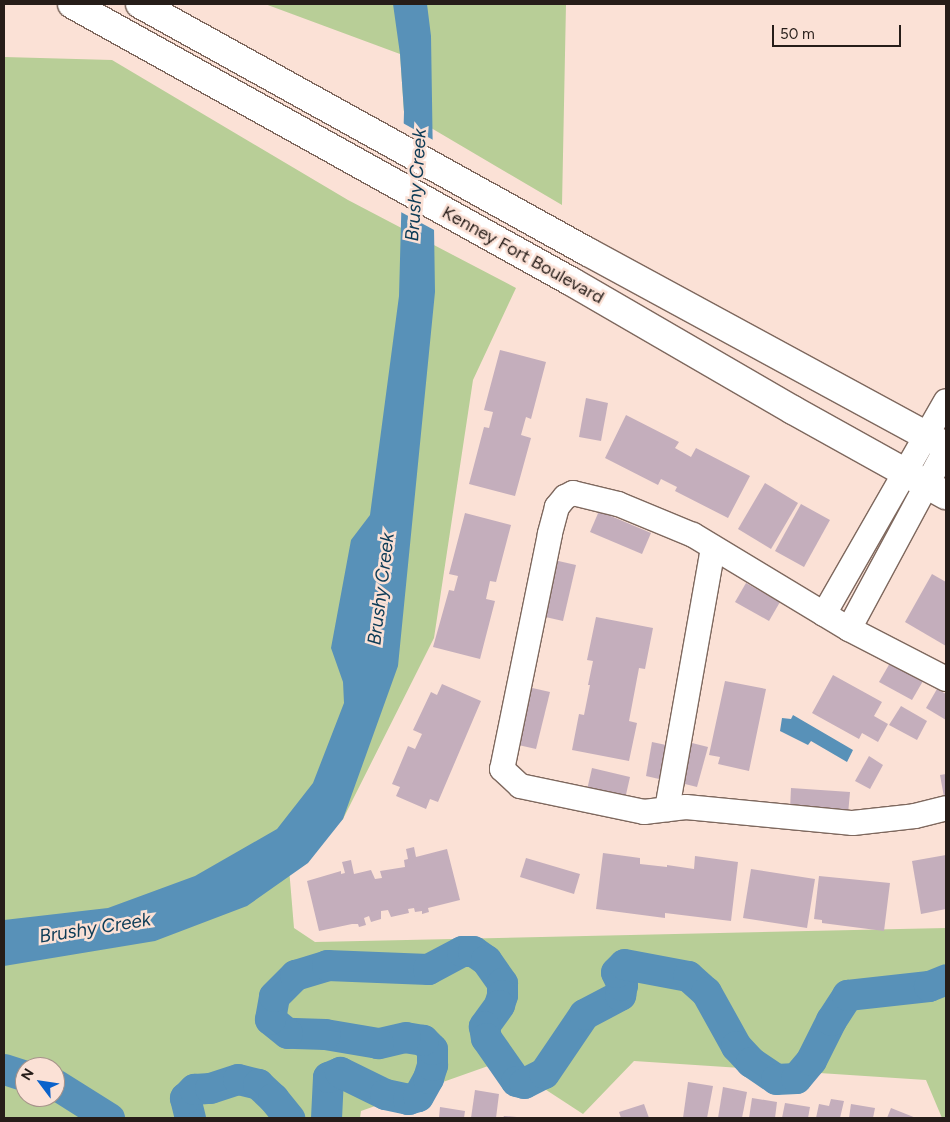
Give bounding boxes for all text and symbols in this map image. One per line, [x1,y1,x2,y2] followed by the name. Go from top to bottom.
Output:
[775,15,904,47] scale bar
[780,25,815,43] text: 50 m
[401,128,431,242] water label: Brushy Creek
[438,202,608,308] street label: Kenney Fort Boulevard
[363,532,399,646] water label: Brushy Creek
[37,908,153,948] water label: Brushy Creek
[15,1057,65,1107] north arrow
[17,1066,38,1084] text: N

